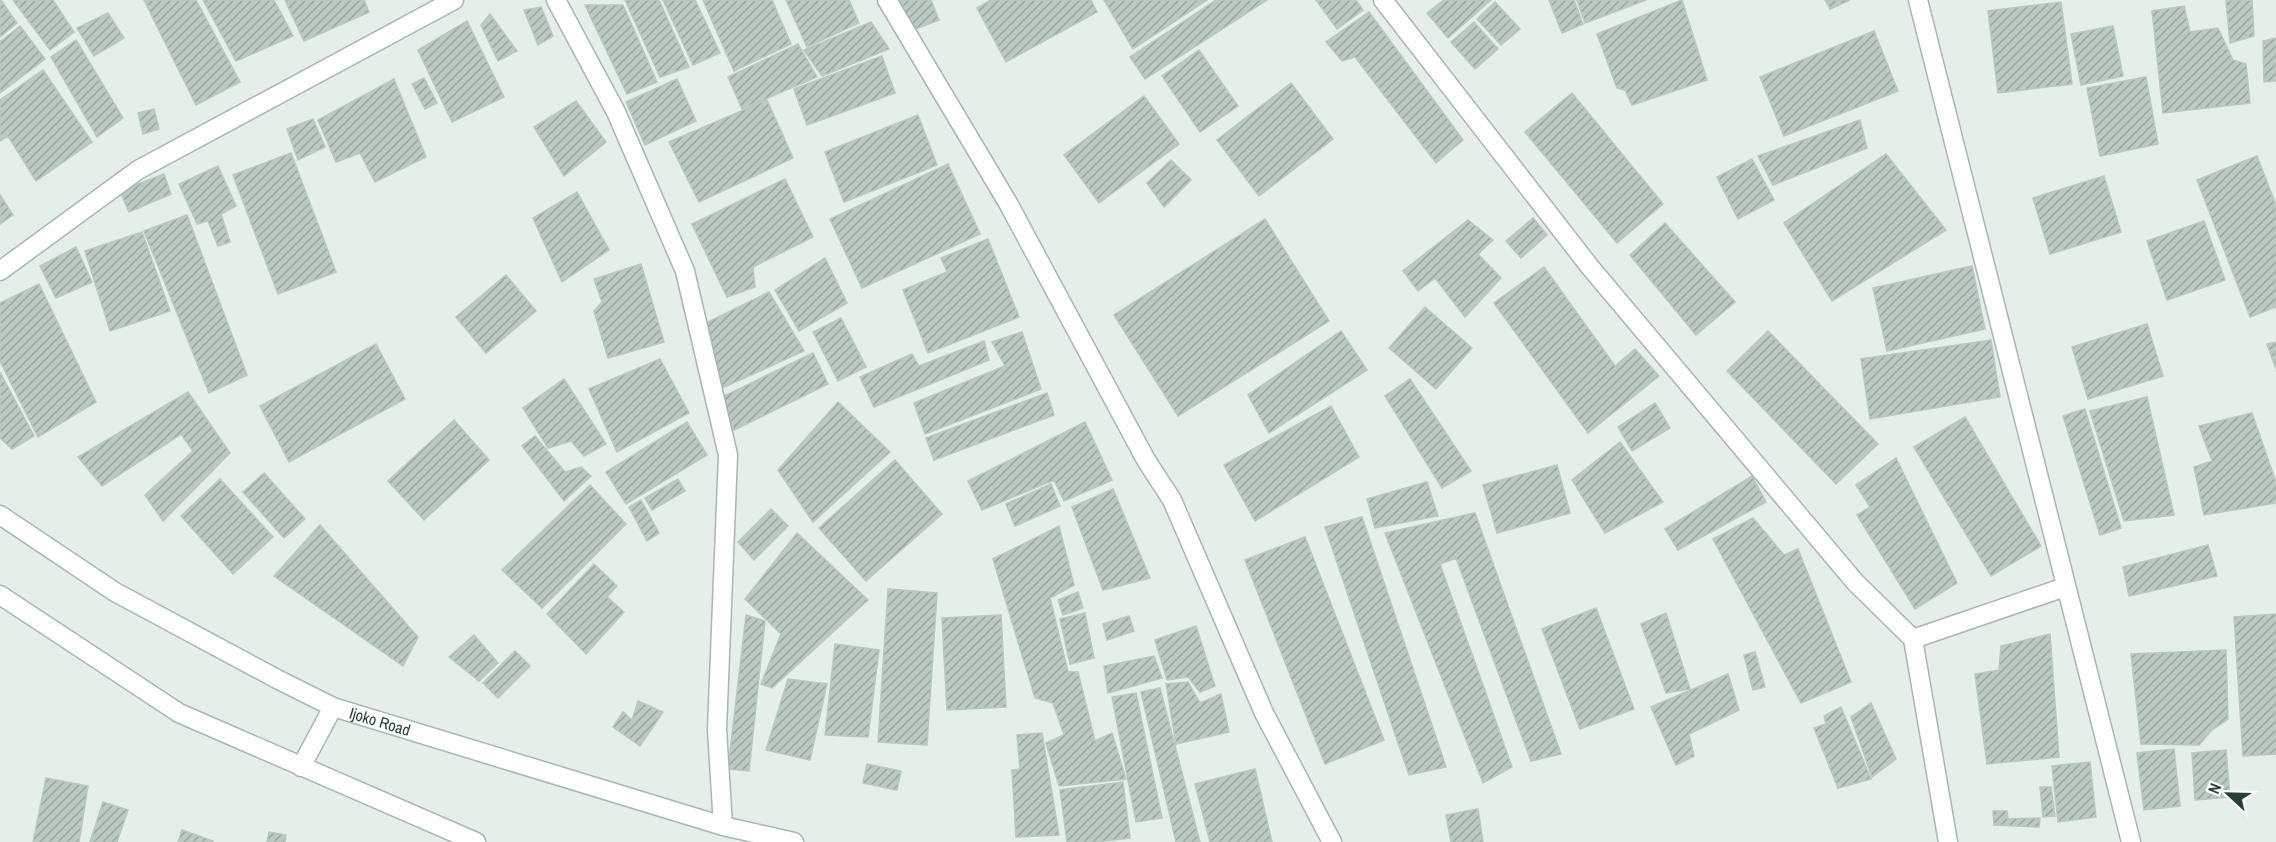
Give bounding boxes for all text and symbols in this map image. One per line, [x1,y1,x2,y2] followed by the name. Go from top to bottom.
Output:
[347,702,413,741] street label: Ijoko Road
[2198,764,2258,824] north arrow
[2202,780,2226,797] text: N

